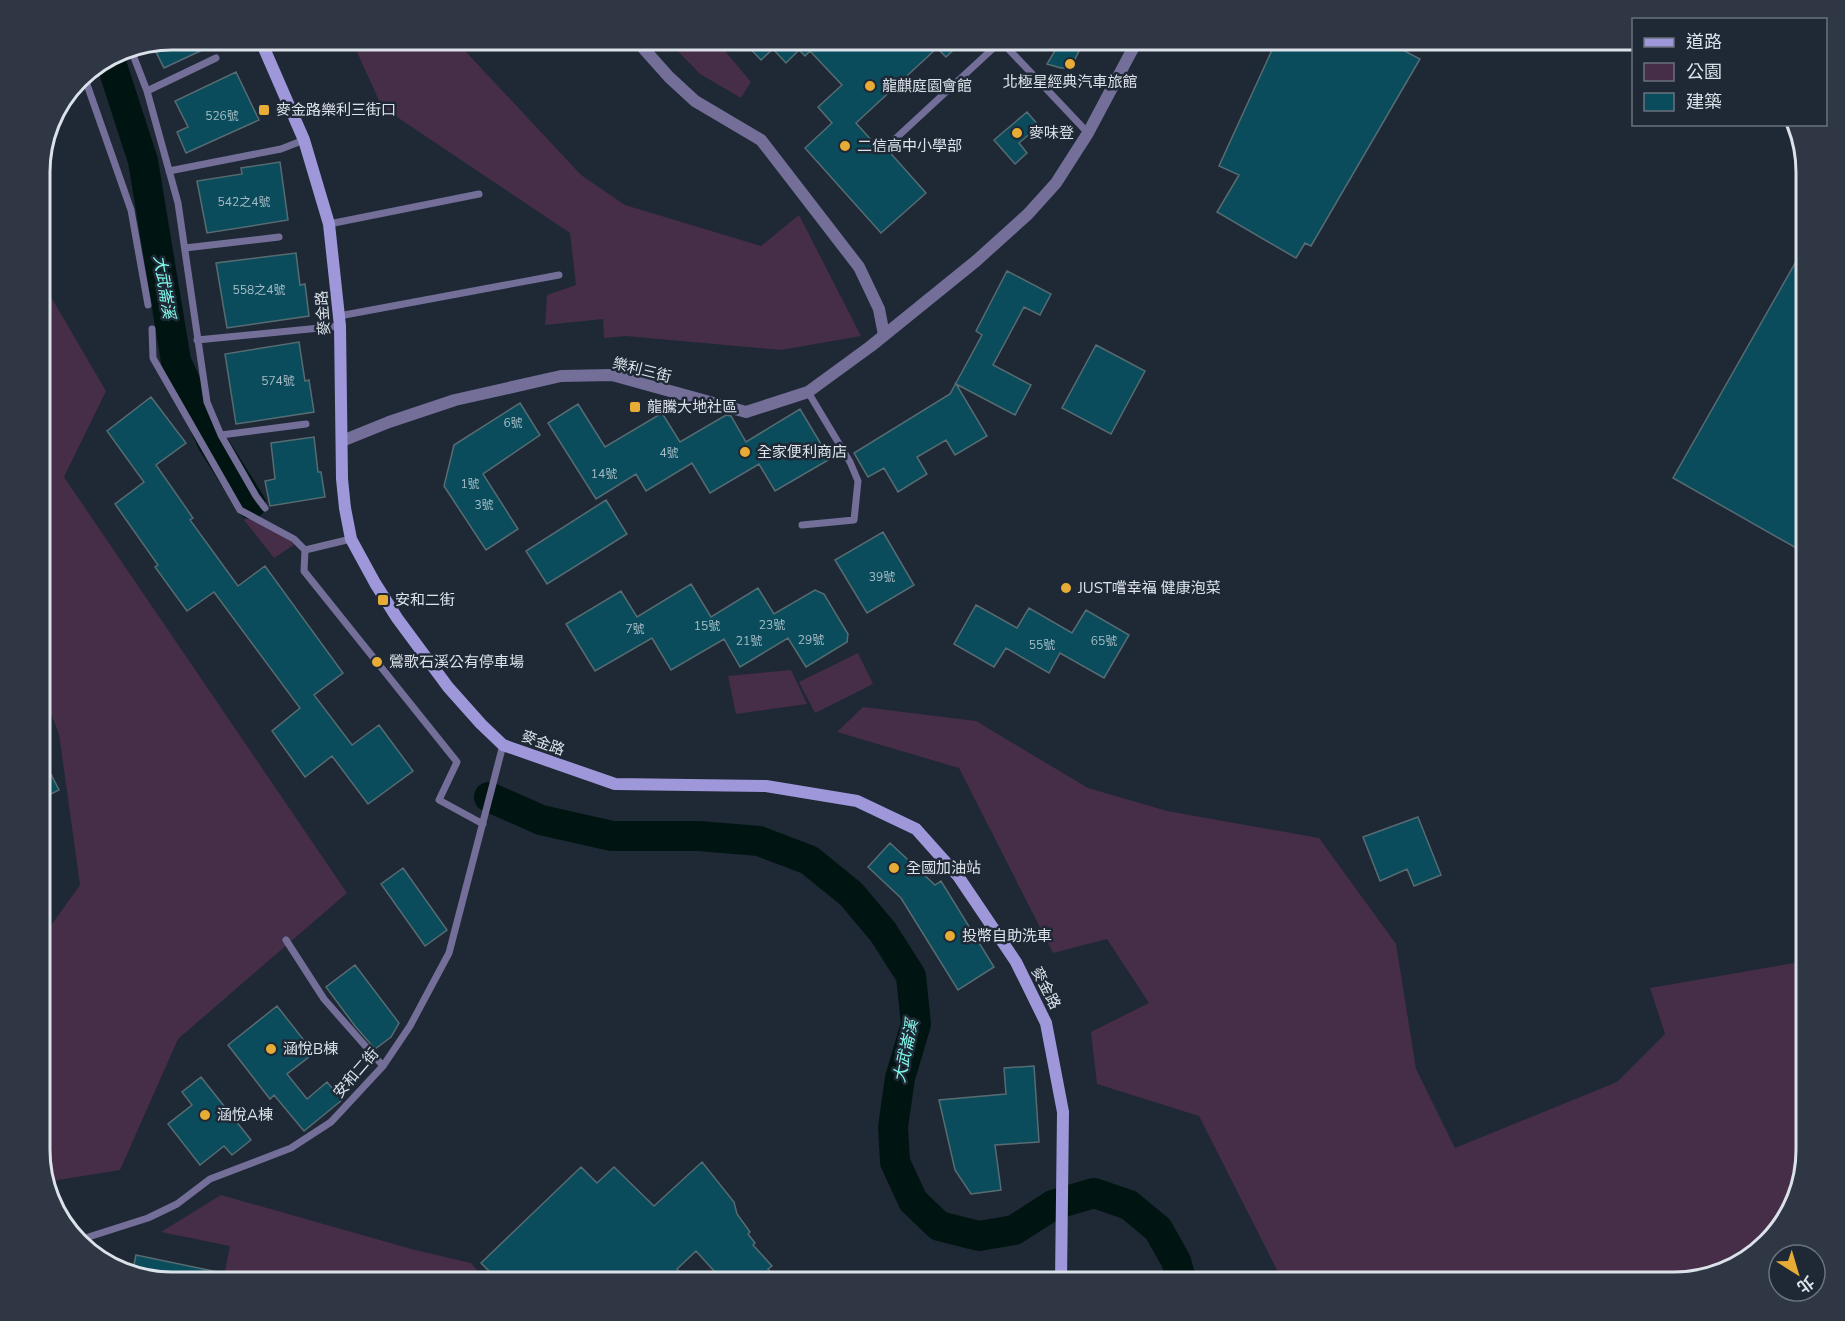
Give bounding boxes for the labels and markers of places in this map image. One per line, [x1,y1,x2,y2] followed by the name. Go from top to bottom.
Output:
[1063,57,1077,71] marker: 北極星經典汽車旅館
[1002,72,1138,92] place label: 北極星經典汽車旅館
[882,76,972,96] place label: 龍麒庭園會館
[863,79,877,93] marker: 龍麒庭園會館
[276,100,396,120] place label: 麥金路樂利三街口
[257,103,271,117] marker: 麥金路樂利三街口
[1029,123,1074,143] place label: 麥味登
[1010,126,1024,140] marker: 麥味登
[857,136,962,156] place label: 二信高中小學部
[838,139,852,153] marker: 二信高中小學部
[647,397,737,417] place label: 龍騰大地社區
[628,400,642,414] marker: 龍騰大地社區
[757,442,847,462] place label: 全家便利商店
[738,445,752,459] marker: 全家便利商店
[1077,578,1221,598] place label: JUST嚐幸福 健康泡菜
[1059,581,1073,595] marker: JUST嚐幸福 健康泡菜
[395,590,455,610] place label: 安和二街
[376,593,390,607] marker: 安和二街
[389,652,524,672] place label: 鶯歌石溪公有停車場
[370,655,384,669] marker: 鶯歌石溪公有停車場
[906,858,981,878] place label: 全國加油站
[887,861,901,875] marker: 全國加油站
[962,926,1052,946] place label: 投幣自助洗車
[943,929,957,943] marker: 投幣自助洗車
[283,1039,338,1059] place label: 涵悅B棟
[264,1042,278,1056] marker: 涵悅B棟
[217,1105,273,1125] place label: 涵悅A棟
[198,1108,212,1122] marker: 涵悅A棟

